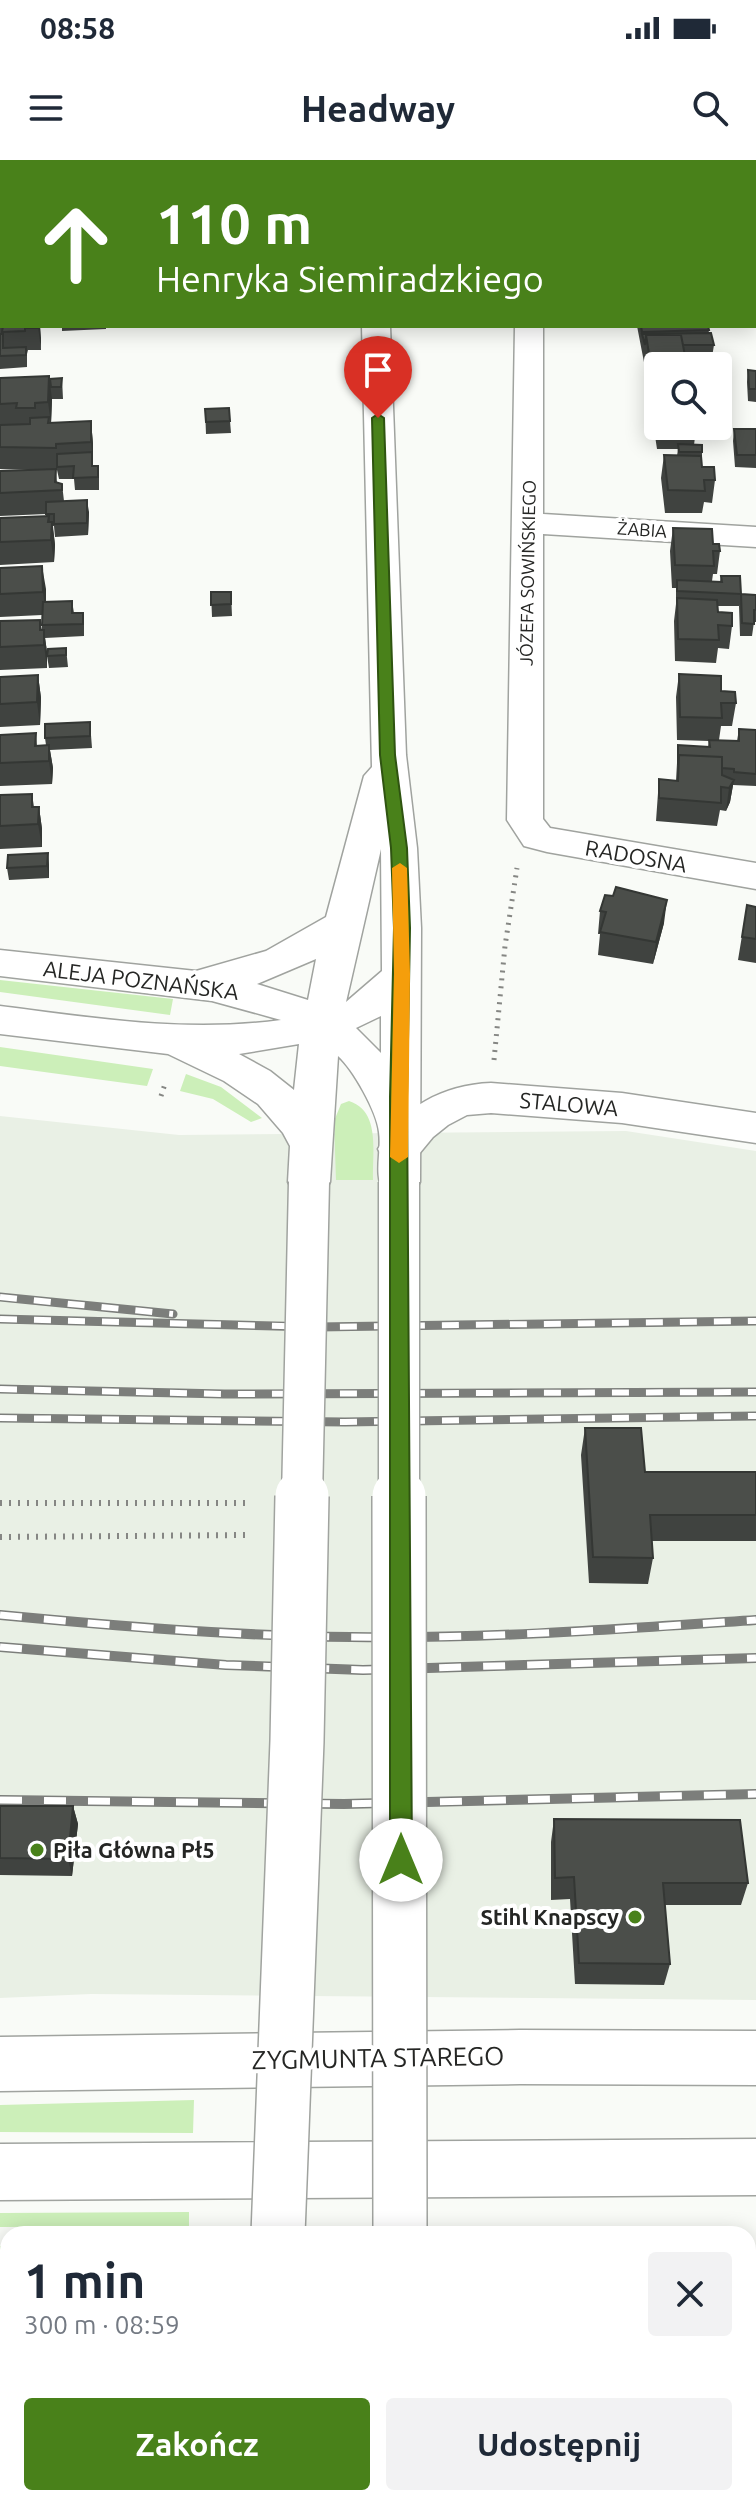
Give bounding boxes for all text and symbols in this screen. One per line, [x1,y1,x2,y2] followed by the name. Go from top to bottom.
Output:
[40,11,115,45] text: 08:58
[24,86,68,130] icon: menu
[688,86,732,130] icon: search
[301,88,455,129] text: Headway
[24,192,128,296] icon: ahead
[156,192,312,255] text: 110 m
[156,258,544,299] text: Henryka Siemiradzkiego
[344,336,412,418] pin
[356,348,400,392] icon: arrive
[644,352,732,440] map controls
[644,352,732,440] button: search
[514,480,539,666] street label: JÓZEFA SOWIŃSKIEGO
[616,517,668,541] street label: ŻABIA
[583,834,690,877] street label: RADOSNA
[42,954,241,1004] street label: ALEJA POZNAŃSKA
[519,1087,620,1120] street label: STALOWA
[359,1818,443,1902] position arrow
[53,1837,215,1862] place label: Piła Główna Pł5
[28,1841,46,1859] marker: Piła Główna Pł5
[480,1904,619,1929] place label: Stihl Knapscy
[626,1908,644,1926] marker: Stihl Knapscy
[251,2041,505,2074] street label: ZYGMUNTA STAREGO
[648,2252,732,2336] button: close
[24,2253,145,2307] text: 1 min
[24,2310,180,2339] text: 300 m · 08:59
[24,2398,370,2490] button: Zakończ
[386,2398,732,2490] button: Udostępnij

